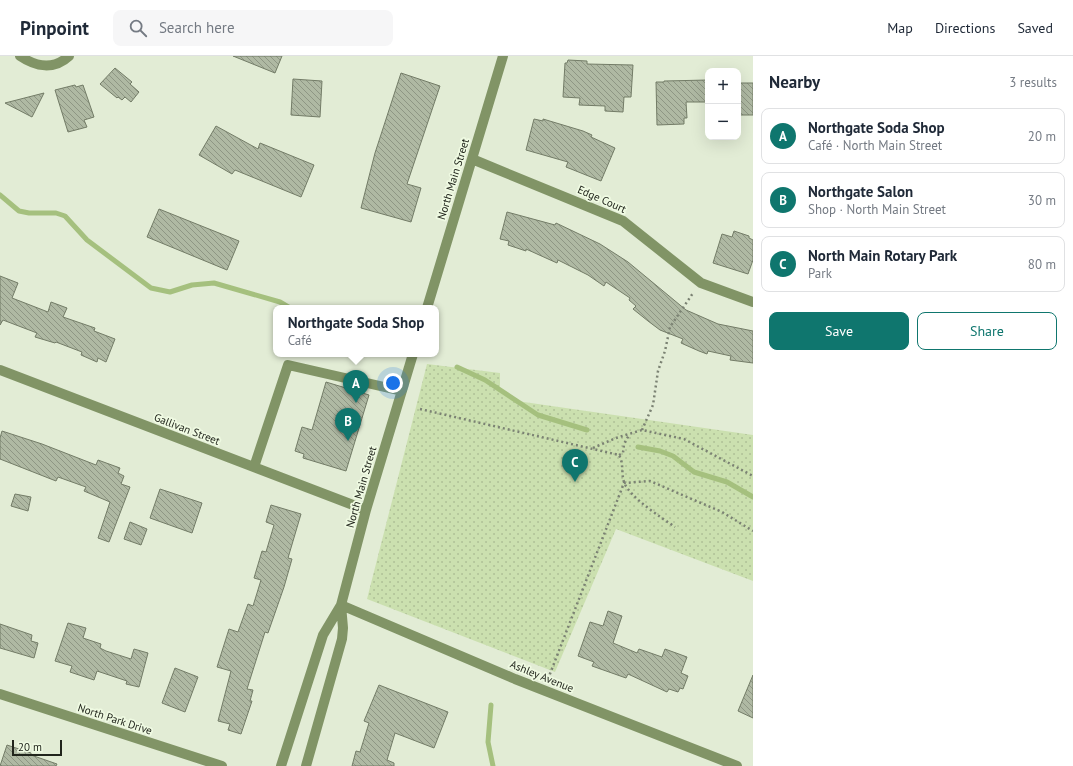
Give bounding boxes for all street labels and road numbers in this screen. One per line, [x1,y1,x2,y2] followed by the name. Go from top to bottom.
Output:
[434,136,472,221] street label: North Main Street
[576,182,629,216] street label: Edge Court
[152,410,222,448] street label: Gallivan Street
[343,444,379,529] street label: North Main Street
[508,657,576,695] street label: Ashley Avenue
[76,700,154,738] street label: North Park Drive

